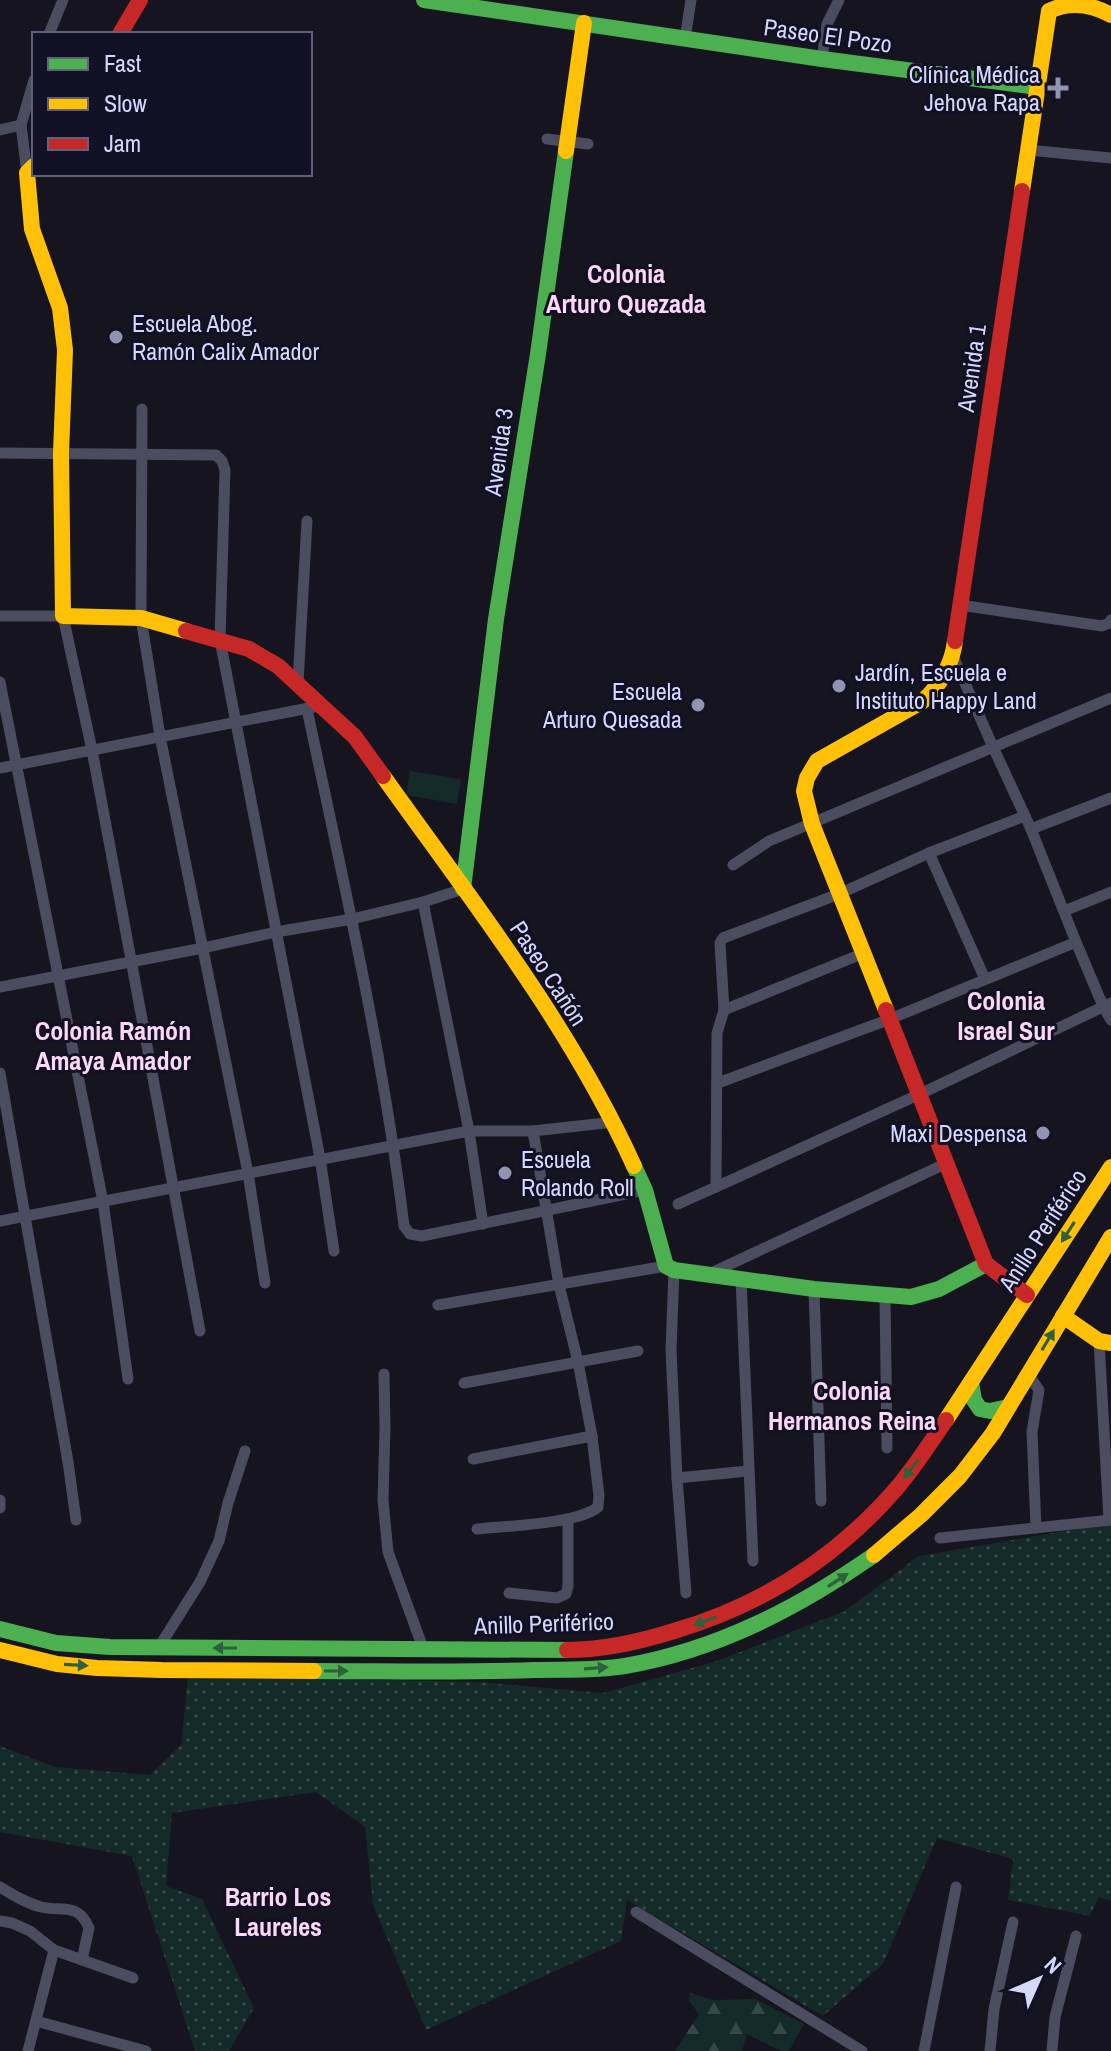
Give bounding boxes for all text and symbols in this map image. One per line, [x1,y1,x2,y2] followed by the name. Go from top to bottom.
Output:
[762,10,894,60] street label: Paseo El Pozo
[32,32,312,176] legend
[104,47,142,79] text: Fast
[909,58,1040,118] place label: Clínica Médica Jehova Rapa
[1047,77,1069,99] marker: Clínica Médica Jehova Rapa
[104,87,147,119] text: Slow
[104,127,141,159] text: Jam
[546,256,706,321] district label: Colonia Arturo Quezada
[132,307,319,367] place label: Escuela Abog. Ramón Calix Amador
[949,322,993,415] street label: Avenida 1
[107,328,125,346] marker: Escuela Abog. Ramón Calix Amador
[476,406,520,499] street label: Avenida 3
[855,656,1037,716] place label: Jardín, Escuela e Instituto Happy Land
[542,675,682,735] place label: Escuela Arturo Quesada
[830,677,848,695] marker: Jardín, Escuela e Instituto Happy Land
[689,696,707,714] marker: Escuela Arturo Quesada
[503,914,595,1032] street label: Paseo Cañón
[957,983,1055,1048] district label: Colonia Israel Sur
[35,1013,192,1078] district label: Colonia Ramón Amaya Amador
[890,1117,1027,1149] place label: Maxi Despensa
[1034,1124,1052,1142] marker: Maxi Despensa
[521,1143,634,1203] place label: Escuela Rolando Roll
[990,1163,1094,1298] street label: Anillo Periférico
[496,1164,514,1182] marker: Escuela Rolando Roll
[1061,1222,1076,1243] one-way arrow
[1041,1329,1055,1351] one-way arrow
[768,1373,936,1438] district label: Colonia Hermanos Reina
[904,1459,920,1479] one-way arrow
[827,1573,848,1588] one-way arrow
[472,1605,615,1641] street label: Anillo Periférico
[693,1616,717,1628] one-way arrow
[212,1642,237,1654] one-way arrow
[64,1659,89,1672] one-way arrow
[584,1661,609,1674] one-way arrow
[324,1665,349,1677] one-way arrow
[225,1879,331,1944] district label: Barrio Los Laureles
[999,1939,1079,2019] north arrow
[1038,1950,1068,1980] text: N

